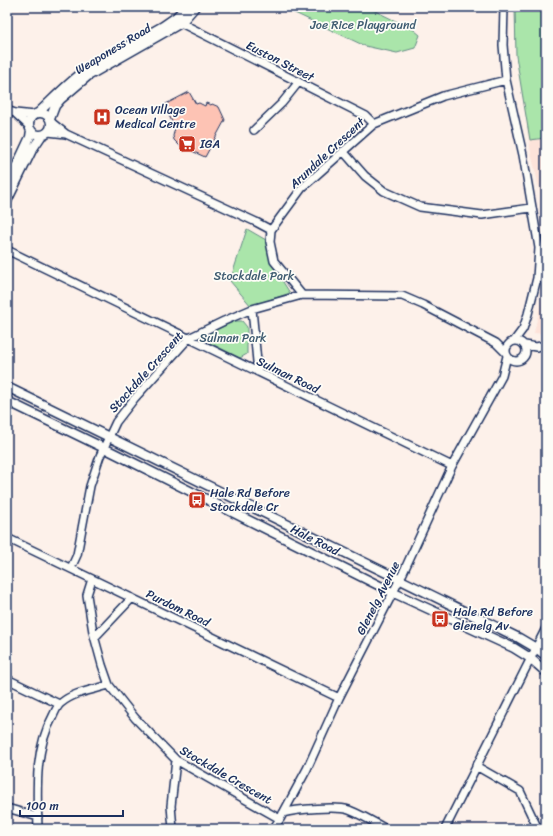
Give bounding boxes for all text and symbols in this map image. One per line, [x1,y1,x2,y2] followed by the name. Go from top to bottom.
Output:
[309,14,417,36] park label: Joe Rice Playground
[71,17,156,80] street label: Weaponess Road
[242,34,319,88] street label: Euston Street
[115,99,196,135] place label: Ocean Village Medical Centre
[92,107,112,127] hospital icon: Ocean Village Medical Centre
[283,111,371,195] street label: Arundale Crescent
[199,133,220,155] place label: IGA
[177,134,197,154] supermarket icon: IGA
[214,265,295,287] park label: Stockdale Park
[103,326,189,418] street label: Stockdale Crescent
[200,327,267,349] park label: Sulman Park
[253,350,325,400] street label: Sulman Road
[210,482,290,518] place label: Hale Rd Before Stockdale Cr
[187,490,207,510] bus stop icon: Hale Rd Before Stockdale Cr
[286,518,344,562] street label: Hale Road
[350,557,406,639] street label: Glenelg Avenue
[142,583,215,634] street label: Purdom Road
[453,601,533,637] place label: Hale Rd Before Glenelg Av
[430,609,450,629] bus stop icon: Hale Rd Before Glenelg Av
[176,739,276,811] street label: Stockdale Crescent
[20,792,123,818] scale bar
[26,795,59,817] text: 100 m

